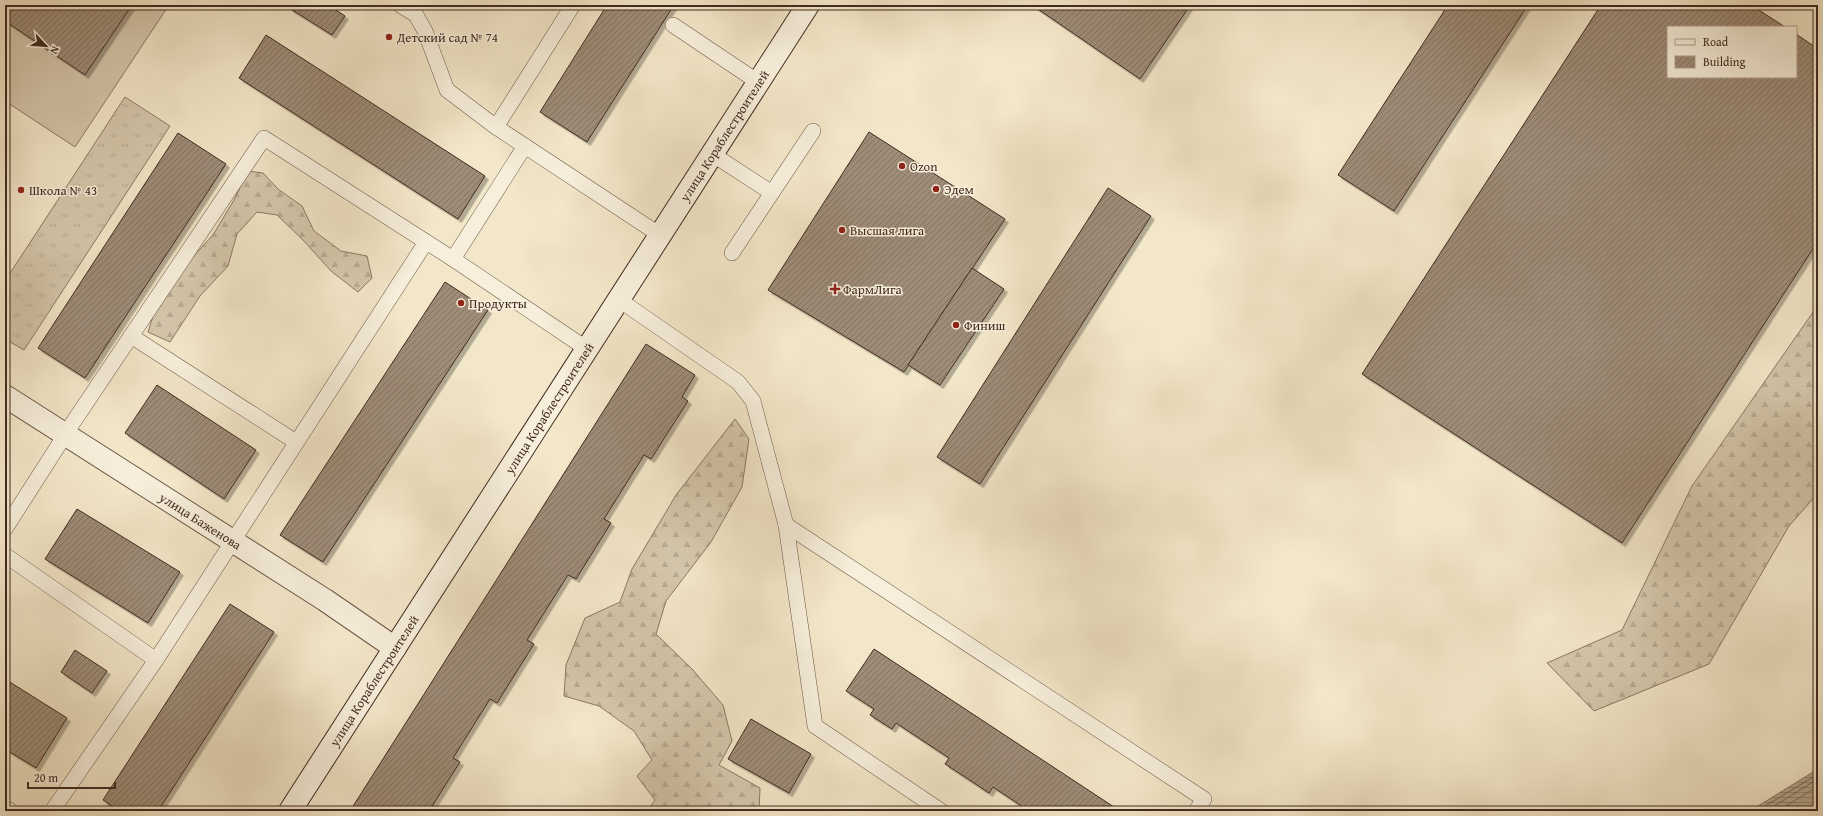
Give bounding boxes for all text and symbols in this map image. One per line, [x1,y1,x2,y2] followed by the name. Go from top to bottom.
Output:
[26,26,66,66] north arrow
[1667,26,1797,78] legend
[396,28,498,47] place label: Детский сад № 74
[384,32,394,42] marker: Детский сад № 74
[1703,33,1729,50] text: Road
[46,44,64,58] text: N
[1703,53,1746,70] text: Building
[675,66,774,206] street label: улица Кораблестроителей
[910,157,938,176] place label: Ozon
[897,161,907,171] marker: Ozon
[944,180,974,199] place label: Эдем
[29,181,97,200] place label: Школа № 43
[931,184,941,194] marker: Эдем
[16,185,26,195] marker: Школа № 43
[850,221,925,240] place label: Высшая лига
[837,225,847,235] marker: Высшая лига
[843,280,902,299] place label: ФармЛига
[830,284,840,294] marker: ФармЛига
[469,294,527,313] place label: Продукты
[456,298,466,308] marker: Продукты
[964,316,1005,335] place label: Финиш
[951,320,961,330] marker: Финиш
[500,339,599,478] street label: улица Кораблестроителей
[155,487,246,555] street label: улица Баженова
[324,611,424,751] street label: улица Кораблестроителей
[28,764,115,790] scale bar
[34,769,58,786] text: 20 m

